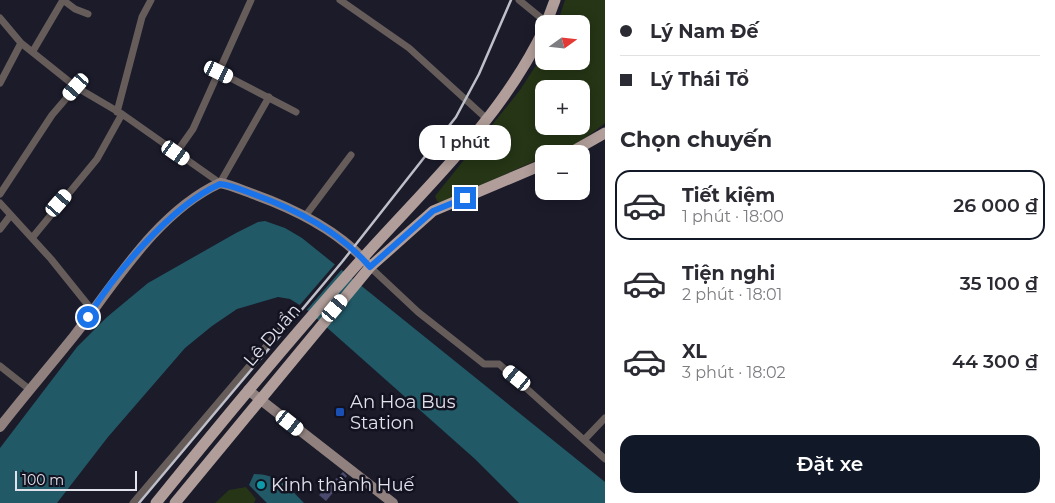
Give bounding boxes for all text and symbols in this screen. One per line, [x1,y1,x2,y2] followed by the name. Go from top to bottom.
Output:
[535,15,590,70] north arrow
[535,15,590,200] map controls
[650,20,759,43] text: Lý Nam Đế
[202,59,235,85] car
[650,68,749,91] text: Lý Thái Tổ
[60,71,91,103] car
[535,80,590,135] button: +
[419,126,511,160] callout: 1 phút
[620,126,772,153] text: Chọn chuyến
[440,133,490,152] text: 1 phút
[159,138,192,168] car
[535,145,590,200] button: −
[622,183,667,228] icon: car
[682,184,775,207] text: Tiết kiệm
[43,187,74,219] car
[454,187,476,209] route end
[953,194,1038,217] text: 26 000 ₫
[682,207,784,226] text: 1 phút · 18:00
[622,261,667,306] icon: car
[682,262,775,285] text: Tiện nghi
[960,272,1038,295] text: 35 100 ₫
[682,285,782,304] text: 2 phút · 18:01
[319,292,350,324] car
[239,299,305,371] street label: Lê Duẩn
[77,306,99,328] route start
[622,339,667,384] icon: car
[682,340,707,363] text: XL
[952,350,1038,373] text: 44 300 ₫
[500,363,533,393] car
[682,363,786,382] text: 3 phút · 18:02
[350,391,456,434] place label: An Hoa Bus Station
[334,406,346,418] marker: An Hoa Bus Station
[273,408,306,438] car
[620,435,1040,493] button: Đặt xe
[15,468,138,491] scale bar
[22,471,64,489] text: 100 m
[271,474,415,496] place label: Kinh thành Huế
[255,479,267,491] marker: Kinh thành Huế

